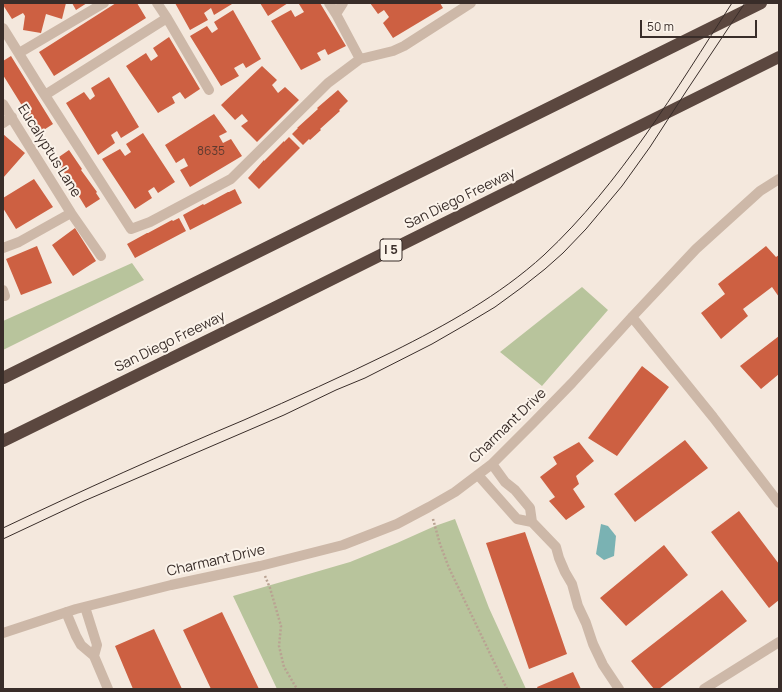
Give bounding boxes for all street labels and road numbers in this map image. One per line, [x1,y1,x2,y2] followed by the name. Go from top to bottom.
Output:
[14,102,84,200] street label: Eucalyptus Lane
[402,165,518,233] street label: San Diego Freeway
[380,239,402,261] road number: I 5
[112,308,228,376] street label: San Diego Freeway
[466,385,550,467] street label: Charmant Drive
[165,542,267,580] street label: Charmant Drive

